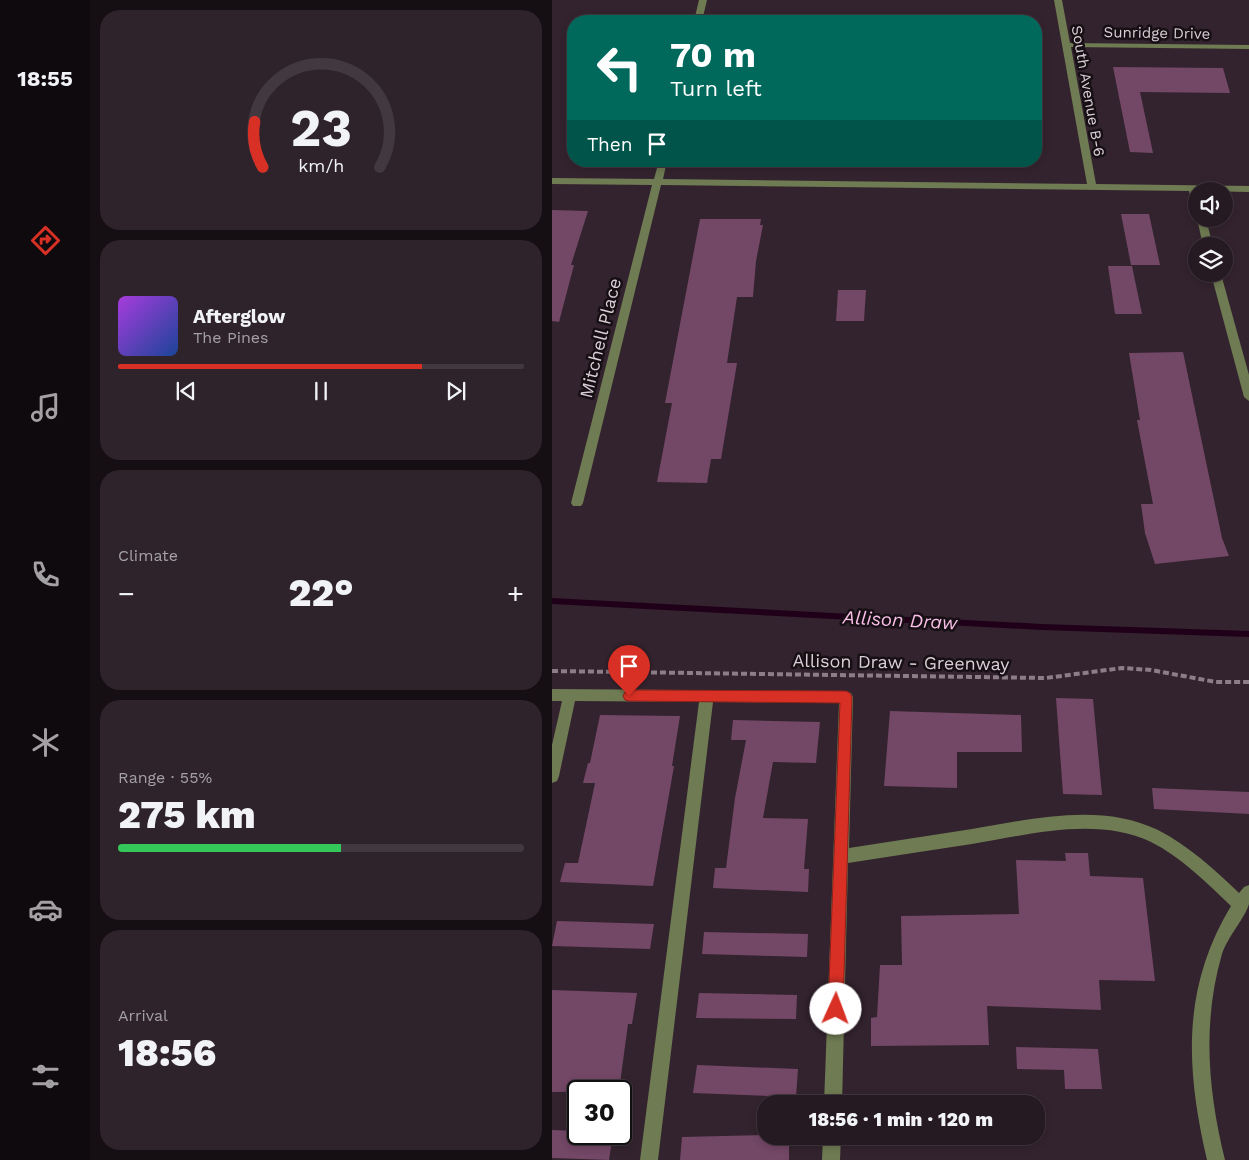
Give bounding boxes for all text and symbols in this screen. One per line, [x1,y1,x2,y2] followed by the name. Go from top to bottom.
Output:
[1104,23,1210,43] street label: Sunridge Drive
[1068,24,1108,158] street label: South Avenue B-6
[670,34,756,76] text: 70 m
[587,35,652,100] icon: left
[17,66,73,91] text: 18:55
[670,76,762,101] text: Turn left
[290,98,352,159] text: 23
[643,130,671,158] icon: arrive
[587,133,633,156] text: Then
[298,155,344,176] text: km/h
[1188,182,1233,282] map controls
[1188,182,1233,227] button: sound
[28,223,63,258] icon: directions
[1188,237,1233,282] button: layers
[575,276,625,400] street label: Mitchell Place
[193,305,285,328] text: Afterglow
[193,328,269,347] text: The Pines
[172,377,200,405] icon: previous
[307,377,335,405] icon: pause
[442,377,470,405] icon: next
[28,390,63,425] icon: music
[118,546,178,565] text: Climate
[28,557,63,592] icon: phone
[289,571,353,615] text: 22°
[118,577,135,610] text: −
[507,577,524,610] text: +
[841,605,959,635] water label: Allison Draw
[608,645,650,696] pin
[792,650,1010,674] street label: Allison Draw - Greenway
[615,652,643,680] icon: arrive
[28,725,63,760] icon: climate
[118,768,212,787] text: Range · 55%
[118,793,256,837] text: 275 km
[28,892,63,927] icon: car
[809,982,861,1034] position arrow
[118,1006,168,1025] text: Arrival
[118,1031,216,1075] text: 18:56
[28,1059,63,1094] icon: filters
[567,1080,632,1145] speed limit sign: 30
[809,1108,993,1131] text: 18:56 · 1 min · 120 m

